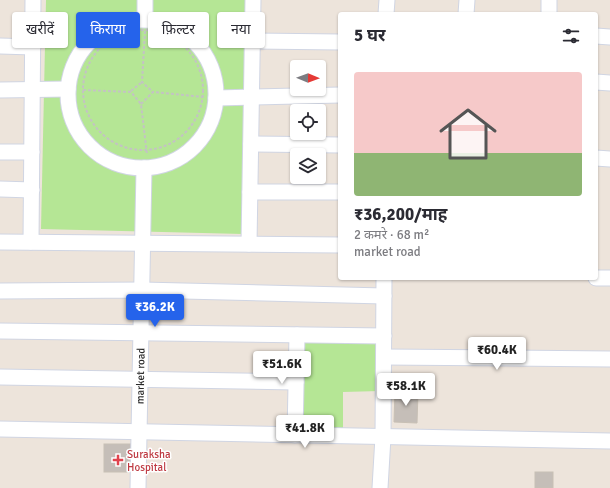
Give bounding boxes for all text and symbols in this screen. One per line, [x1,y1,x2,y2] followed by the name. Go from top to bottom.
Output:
[12,12,68,48] chip: खरीदें
[76,12,140,48] chip: किराया
[148,12,209,48] chip: फ़िल्टर
[217,12,265,48] chip: नया
[354,25,385,46] text: 5 घर
[560,25,582,47] icon: filters
[290,60,326,96] north arrow
[290,60,326,184] map controls
[432,98,504,170] icon: home
[290,104,326,140] button: locate
[290,148,326,184] button: layers
[354,204,447,225] text: ₹36,200/माह
[354,227,429,243] text: 2 कमरे · 68 m²
[354,244,421,260] text: market road
[122,294,188,328] pin: ₹36.2K
[135,299,175,315] text: ₹36.2K
[464,337,530,371] pin: ₹60.4K
[477,342,517,358] text: ₹60.4K
[133,347,147,404] street label: market road
[249,351,315,385] pin: ₹51.6K
[262,356,302,372] text: ₹51.6K
[373,373,439,407] pin: ₹58.1K
[386,378,426,394] text: ₹58.1K
[272,415,338,449] pin: ₹41.8K
[285,420,325,436] text: ₹41.8K
[127,448,171,474] place label: Suraksha Hospital
[112,454,124,466] marker: Suraksha Hospital

